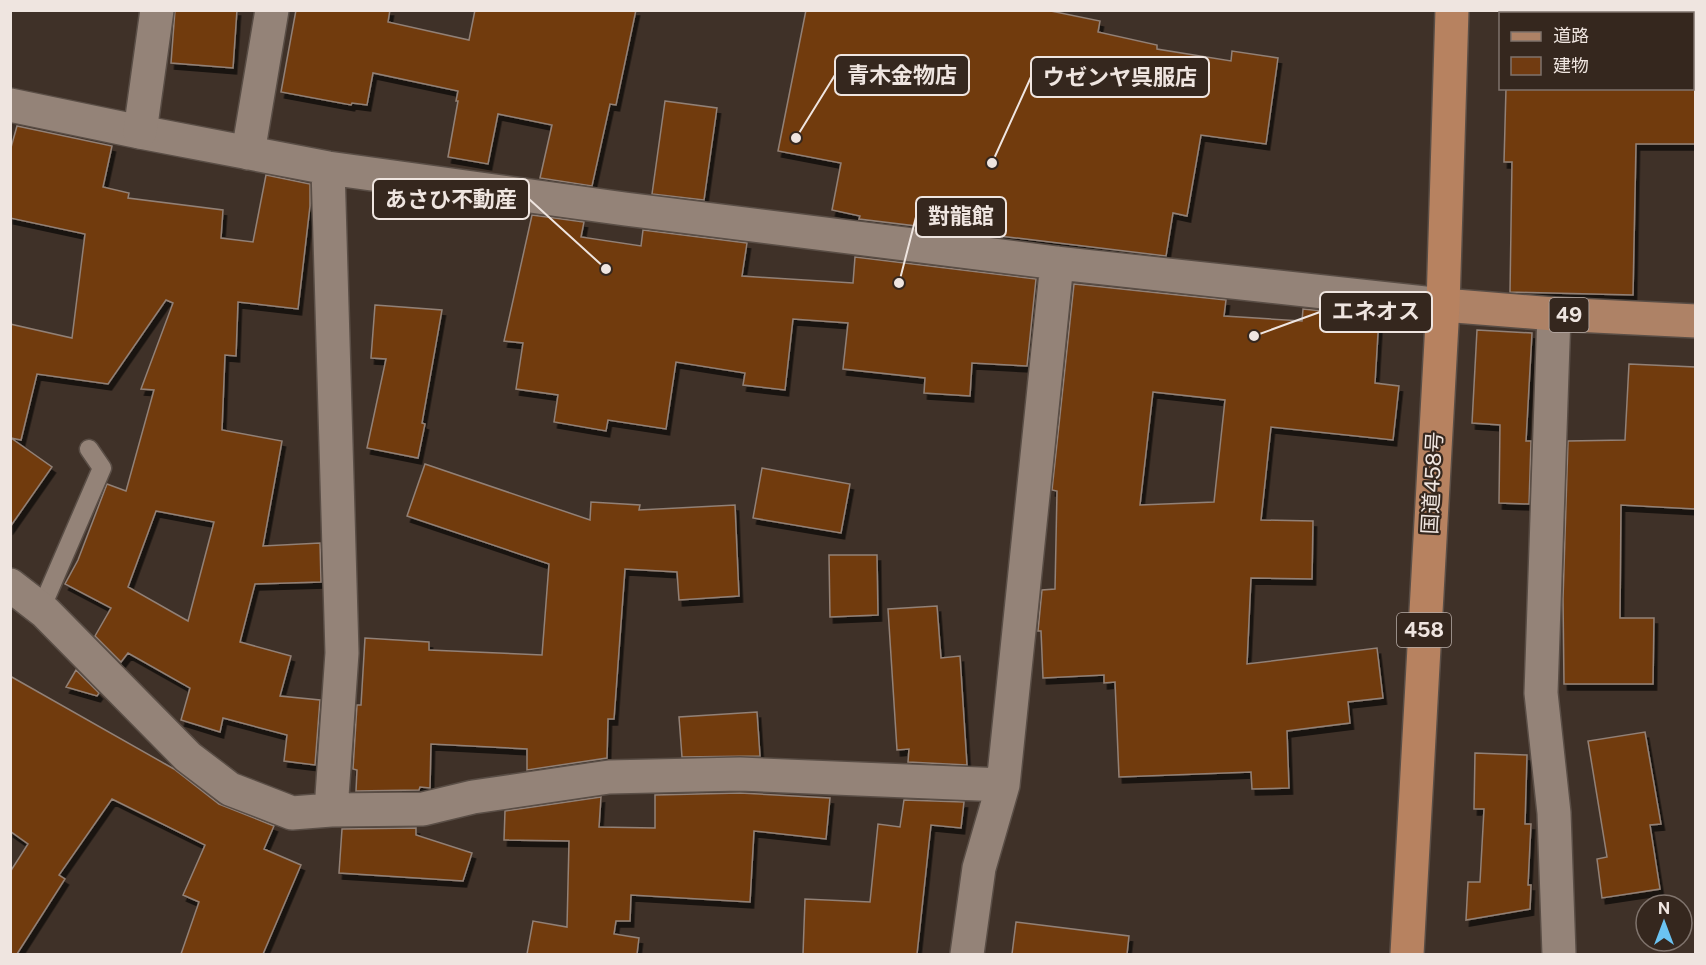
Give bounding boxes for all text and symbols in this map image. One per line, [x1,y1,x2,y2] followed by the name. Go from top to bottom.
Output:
[1499,12,1694,90] legend
[1553,25,1589,46] text: 道路
[835,55,969,95] callout: 青木金物店
[1553,55,1589,76] text: 建物
[1031,57,1209,97] callout: ウゼンヤ呉服店
[847,62,957,88] text: 青木金物店
[1043,64,1197,90] text: ウゼンヤ呉服店
[373,179,529,219] callout: あさひ不動産
[385,186,517,212] text: あさひ不動産
[916,197,1006,237] callout: 對龍館
[928,203,994,229] text: 對龍館
[1320,292,1432,332] callout: エネオス
[1332,298,1420,324] text: エネオス
[1550,298,1588,332] road number: 49
[1417,431,1447,535] street label: 国道458号
[1397,613,1451,647] road number: 458
[1634,893,1694,953] north arrow
[1658,899,1670,918] text: N

